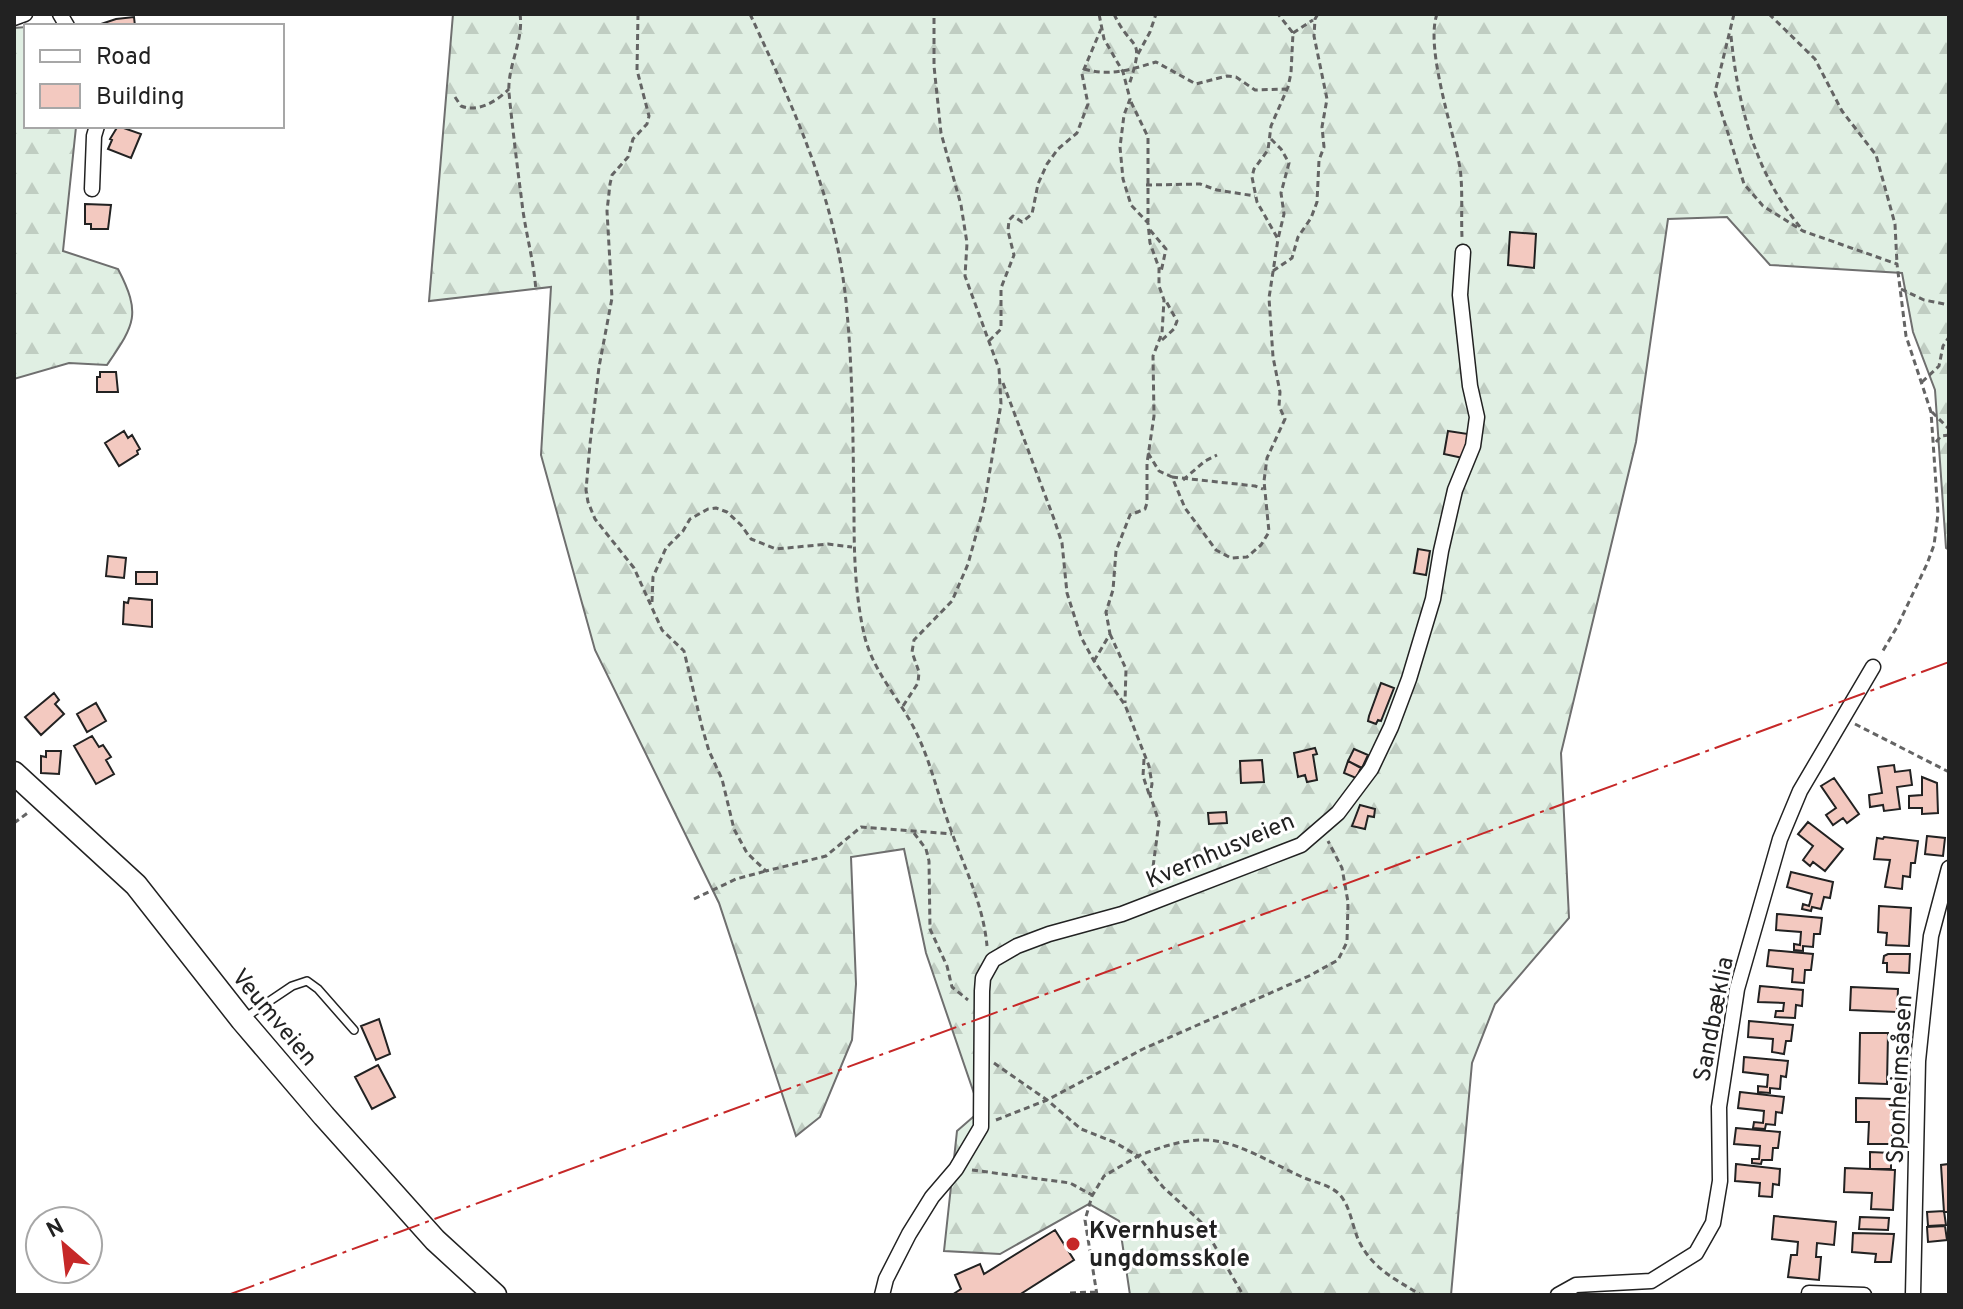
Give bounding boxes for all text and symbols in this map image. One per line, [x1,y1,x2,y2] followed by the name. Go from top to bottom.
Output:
[24,24,284,128] legend
[96,43,152,73] text: Road
[96,83,185,113] text: Building
[1142,807,1300,897] street label: Kvernhusveien
[1688,954,1742,1084] street label: Sandbæklia
[224,963,323,1073] street label: Veumveien
[1882,994,1920,1165] street label: Sponheimsåsen
[24,1205,104,1285] north arrow
[42,1214,69,1245] text: N
[1089,1217,1250,1275] place label: Kvernhuset ungdomsskole
[1064,1235,1082,1253] marker: Kvernhuset ungdomsskole

